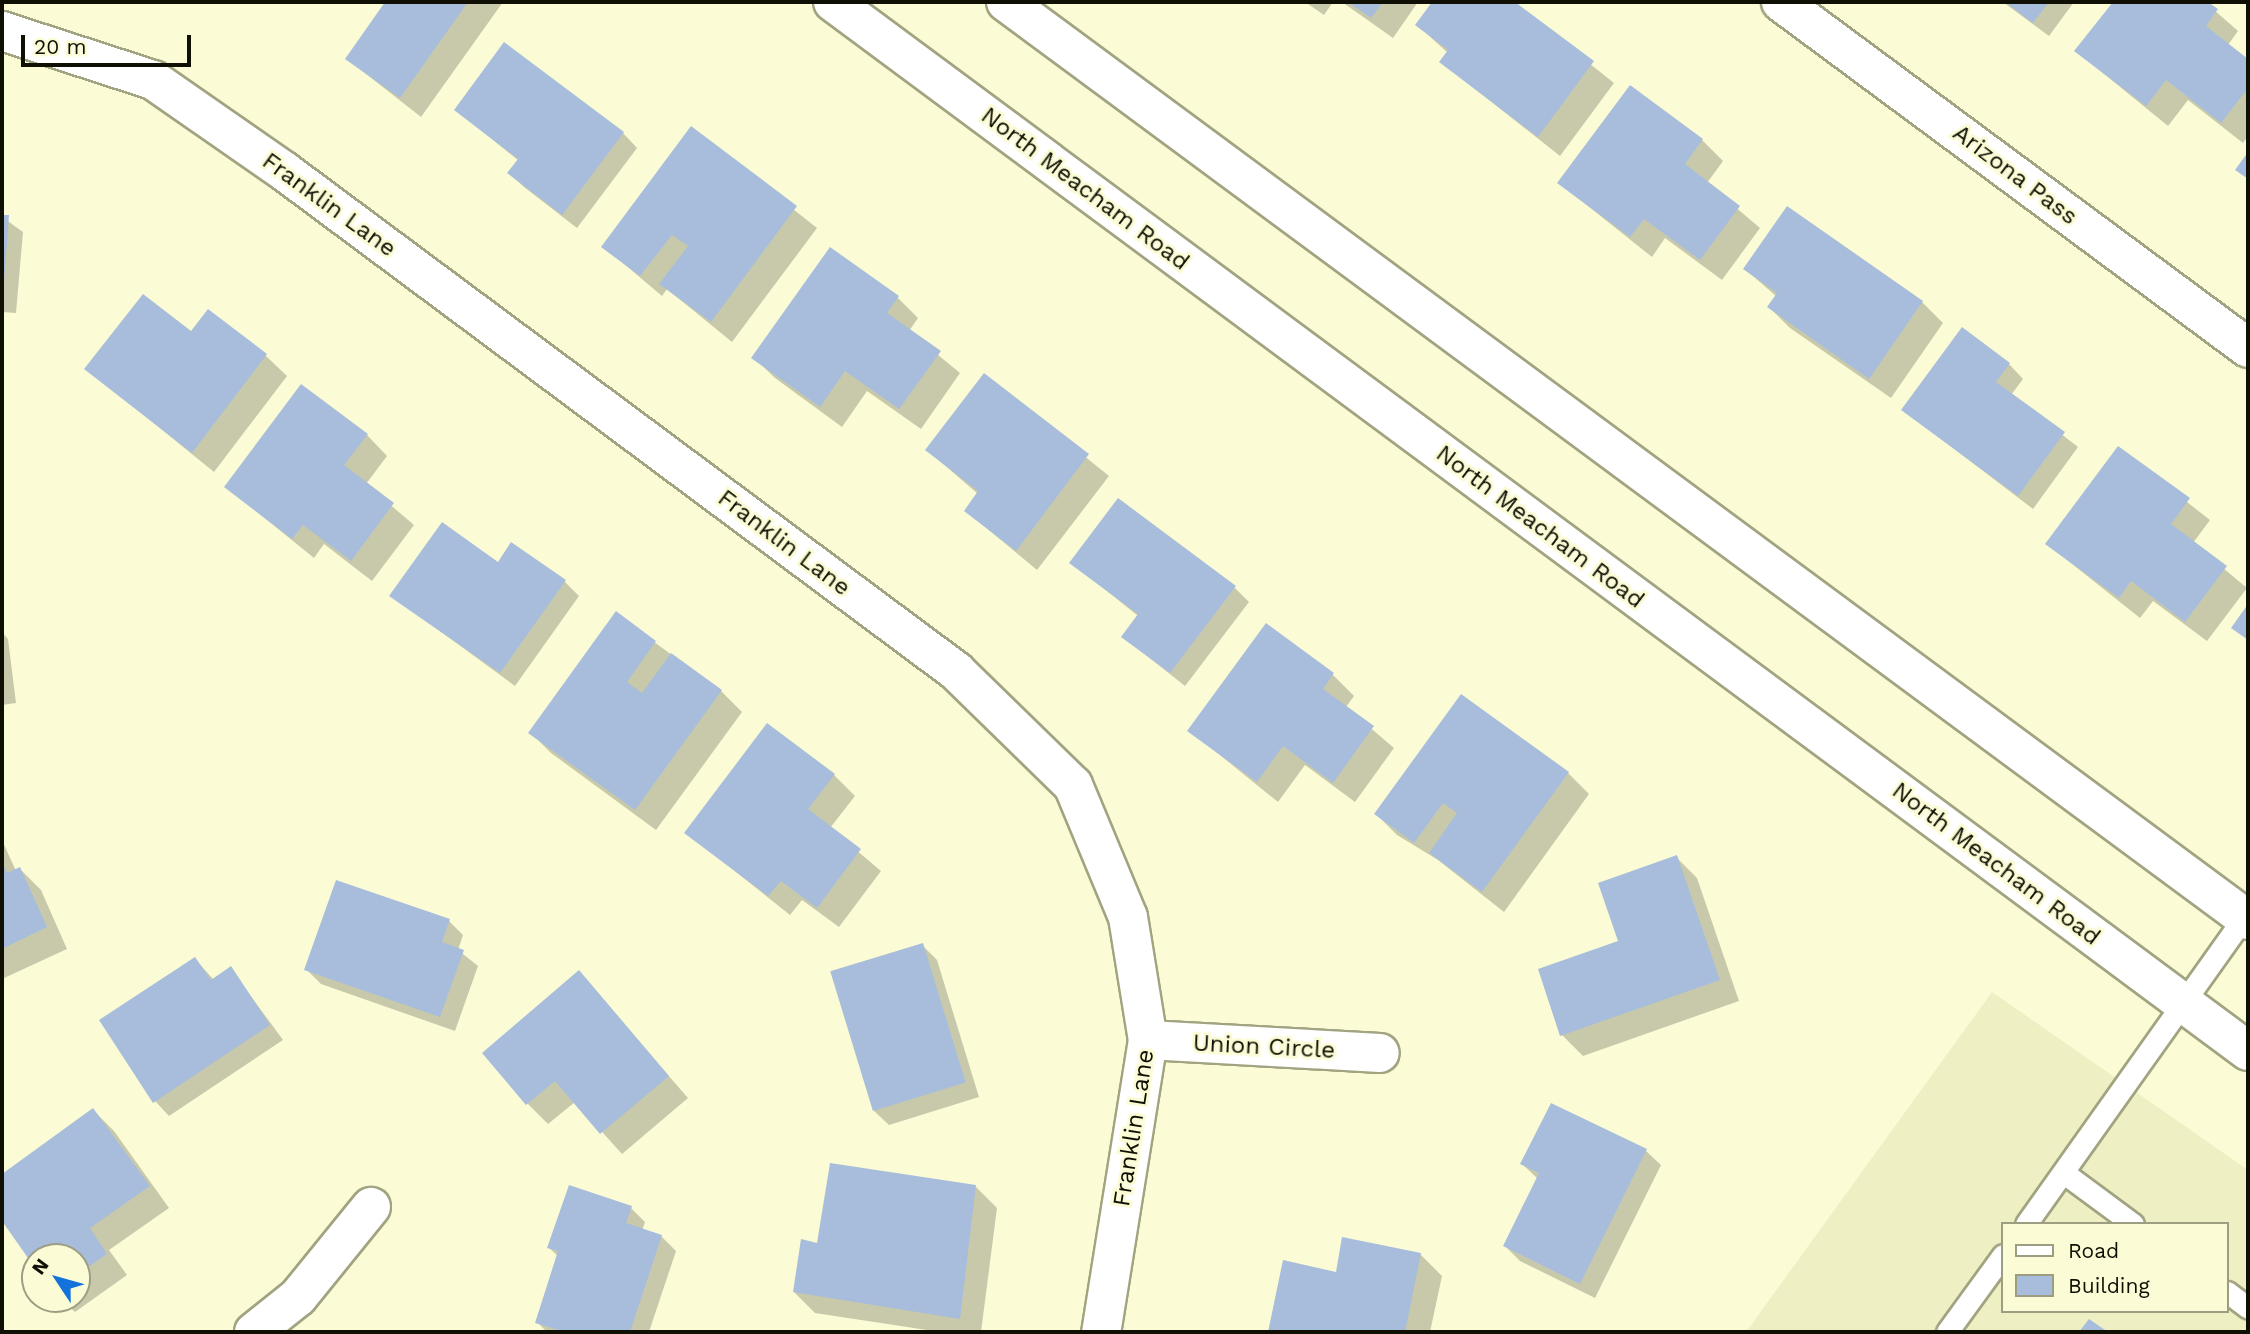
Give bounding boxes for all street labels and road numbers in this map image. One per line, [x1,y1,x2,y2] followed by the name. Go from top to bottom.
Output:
[975,101,1195,277] street label: North Meacham Road
[1947,119,2083,231] street label: Arizona Pass
[256,147,402,263] street label: Franklin Lane
[1430,439,1650,615] street label: North Meacham Road
[712,484,856,602] street label: Franklin Lane
[1886,776,2106,952] street label: North Meacham Road
[1192,1029,1336,1065] street label: Union Circle
[1107,1047,1161,1209] street label: Franklin Lane

